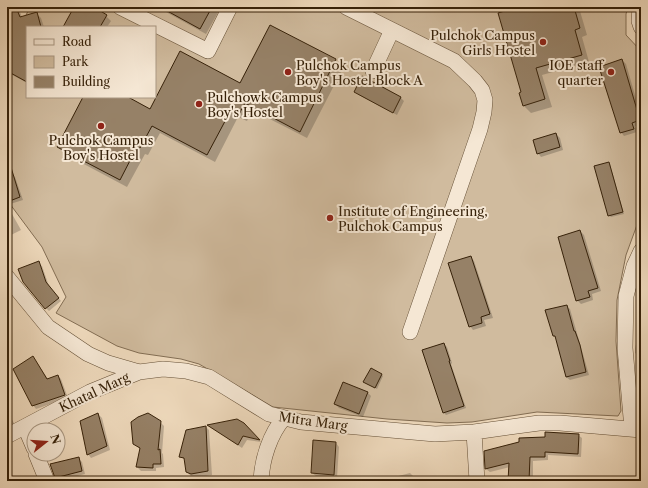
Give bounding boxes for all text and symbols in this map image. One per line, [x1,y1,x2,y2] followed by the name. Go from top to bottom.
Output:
[26,26,156,98] legend
[430,27,535,58] place label: Pulchok Campus Girls Hostel
[62,34,92,49] text: Road
[538,37,548,47] marker: Pulchok Campus Girls Hostel
[62,54,89,69] text: Park
[296,57,423,88] place label: Pulchok Campus Boy's Hostel Block A
[549,57,605,88] place label: IOE staff quarter
[283,67,293,77] marker: Pulchok Campus Boy's Hostel Block A
[606,67,616,77] marker: IOE staff quarter
[62,74,110,89] text: Building
[207,89,322,120] place label: Pulchowk Campus Boy's Hostel
[194,99,204,109] marker: Pulchowk Campus Boy's Hostel
[96,121,106,131] marker: Pulchok Campus Boy's Hostel
[49,132,154,163] place label: Pulchok Campus Boy's Hostel
[338,203,488,234] place label: Institute of Engineering, Pulchok Campus
[325,213,335,223] marker: Institute of Engineering, Pulchok Campus
[56,369,132,415] street label: Khatal Marg
[278,408,349,434] street label: Mitra Marg
[26,422,66,462] north arrow
[47,432,64,446] text: N

